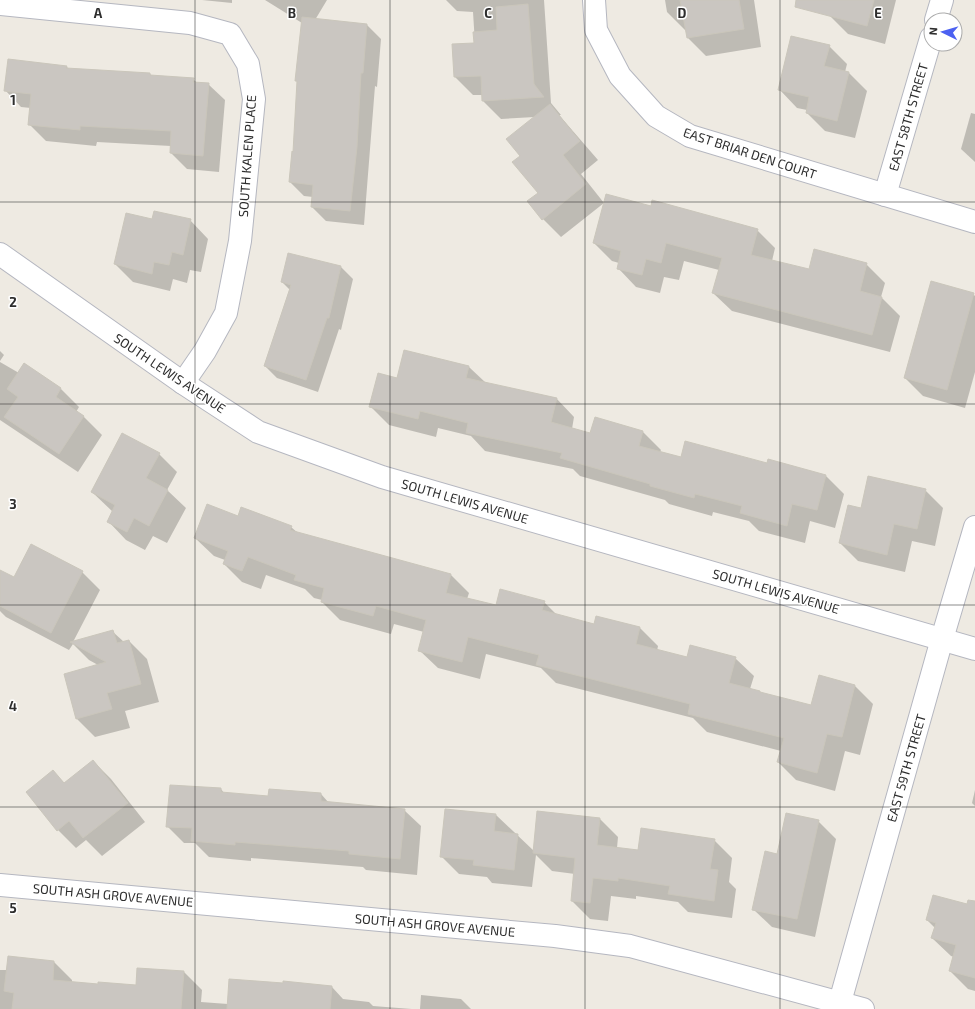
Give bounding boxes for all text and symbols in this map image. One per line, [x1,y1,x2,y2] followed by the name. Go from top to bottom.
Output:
[94,5,103,21] text: A
[288,5,296,21] text: B
[484,5,492,21] text: C
[678,5,687,21] text: D
[874,5,882,21] text: E
[923,12,963,52] north arrow
[926,27,939,36] text: N
[885,61,931,173] street label: EAST 58TH STREET
[10,92,16,108] text: 1
[235,94,259,218] street label: SOUTH KALEN PLACE
[681,124,819,182] street label: EAST BRIAR DEN COURT
[9,294,17,310] text: 2
[111,330,229,416] street label: SOUTH LEWIS AVENUE
[400,475,530,527] street label: SOUTH LEWIS AVENUE
[9,496,17,512] text: 3
[711,565,841,617] street label: SOUTH LEWIS AVENUE
[9,698,17,714] text: 4
[883,712,929,824] street label: EAST 59TH STREET
[32,880,194,910] street label: SOUTH ASH GROVE AVENUE
[9,900,17,916] text: 5
[354,910,516,940] street label: SOUTH ASH GROVE AVENUE

